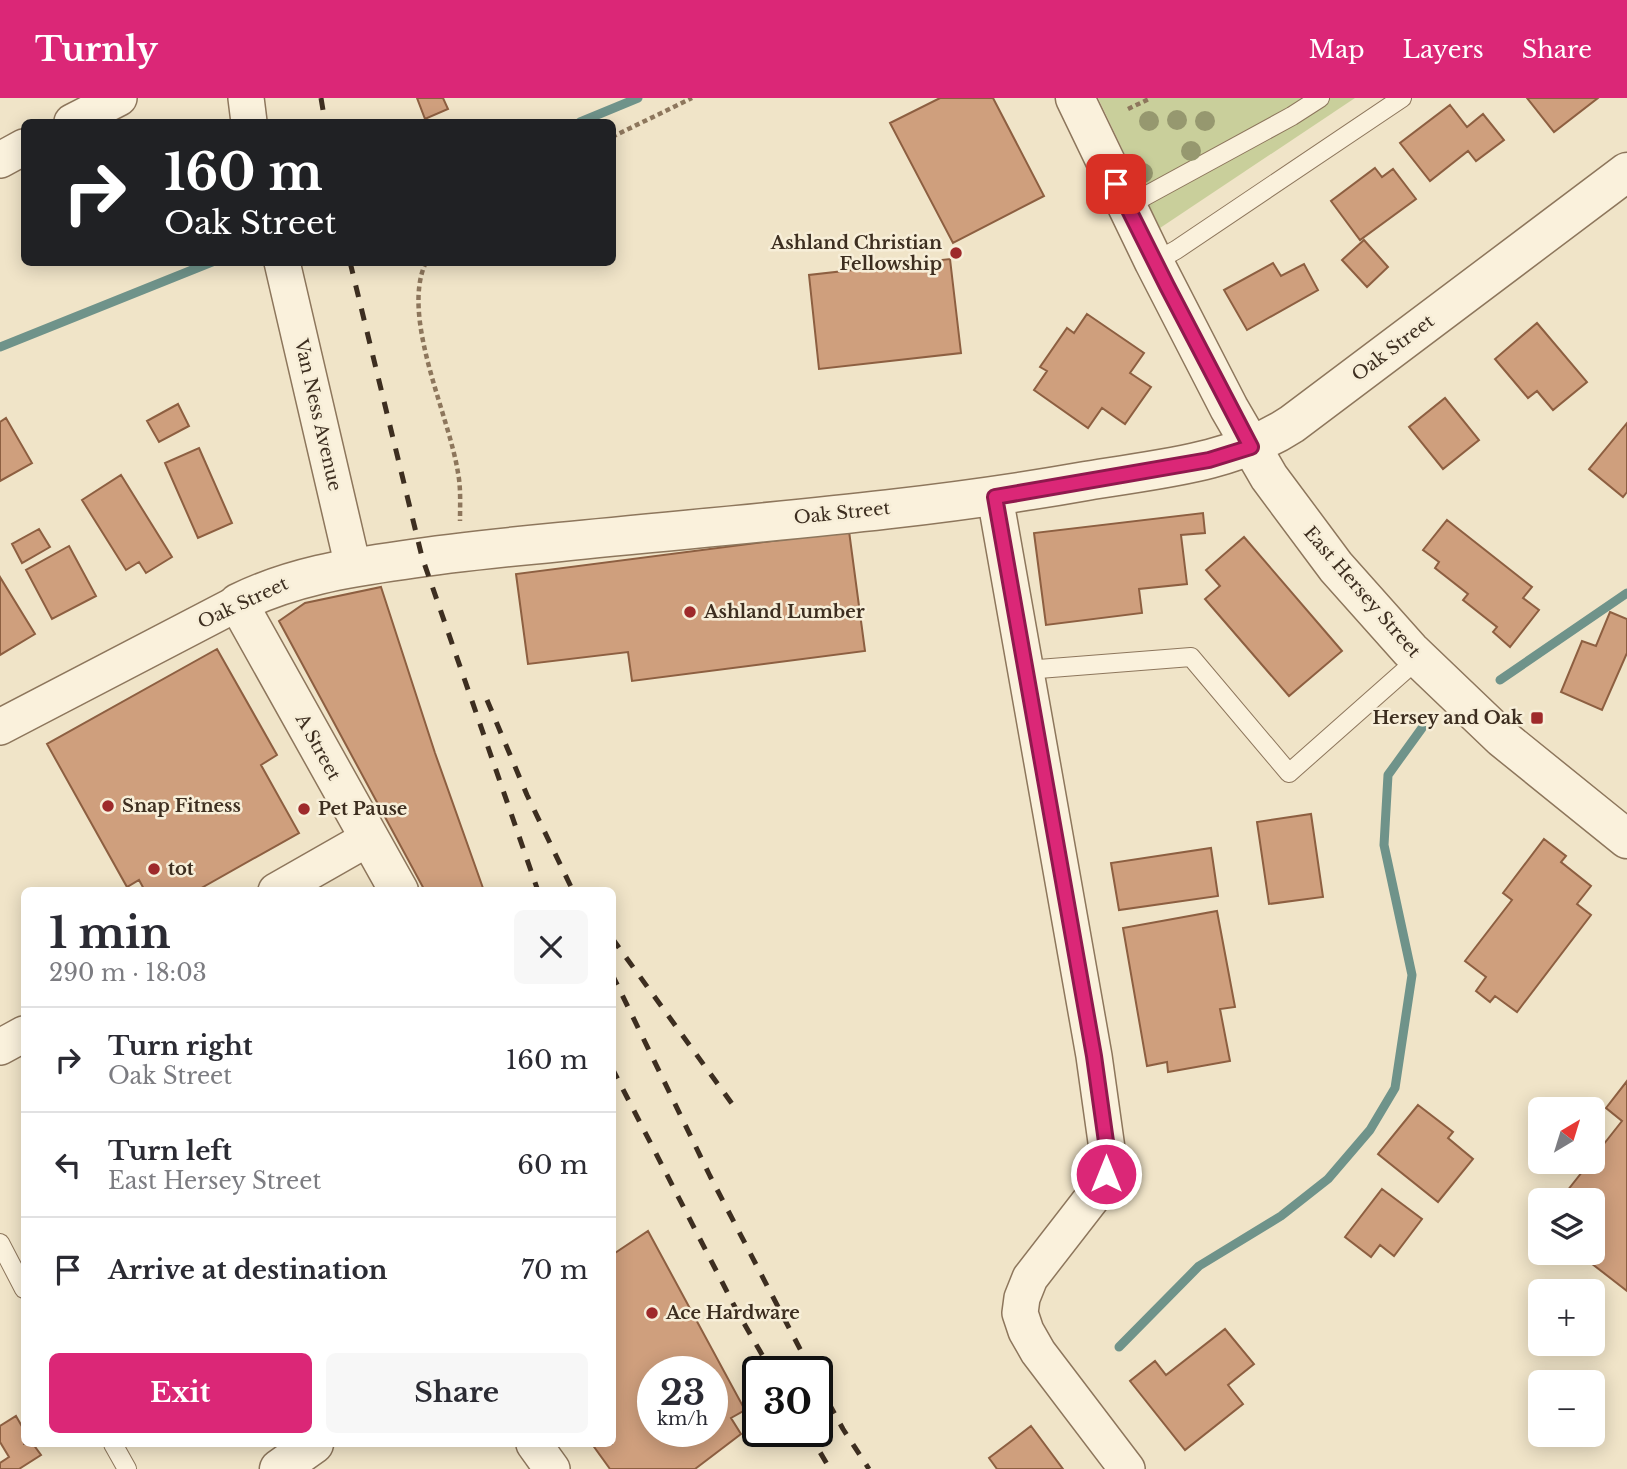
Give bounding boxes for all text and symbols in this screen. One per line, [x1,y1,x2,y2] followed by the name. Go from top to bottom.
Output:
[35,29,158,70] text: Turnly
[1309,35,1365,64] text: Map
[1403,35,1484,64] text: Layers
[1522,35,1592,64] text: Share
[164,142,323,203] text: 160 m
[49,147,140,238] icon: right
[1086,154,1146,214] pin
[1097,165,1135,203] icon: arrive
[164,203,336,243] text: Oak Street
[770,232,942,275] place label: Ashland Christian Fellowship
[948,245,964,261] marker: Ashland Christian Fellowship
[1348,310,1439,386] street label: Oak Street
[290,336,346,493] street label: Van Ness Avenue
[793,497,892,529] street label: Oak Street
[1299,522,1425,662] street label: East Hersey Street
[194,572,292,633] street label: Oak Street
[703,601,865,623] place label: Ashland Lumber
[682,604,698,620] marker: Ashland Lumber
[1372,707,1524,729] place label: Hersey and Oak
[290,709,345,784] street label: A Street
[1529,710,1545,726] marker: Hersey and Oak
[122,795,241,817] place label: Snap Fitness
[100,798,116,814] marker: Snap Fitness
[318,798,407,820] place label: Pet Pause
[296,801,312,817] marker: Pet Pause
[168,858,194,880] place label: tot
[146,861,162,877] marker: tot
[49,907,171,959] text: 1 min
[514,910,588,984] button: close
[49,959,207,987] text: 290 m · 18:03
[108,1030,253,1062] text: Turn right
[49,1041,87,1079] icon: right
[506,1044,588,1076] text: 160 m
[108,1062,232,1090] text: Oak Street
[1528,1097,1605,1174] north arrow
[1528,1097,1605,1447] map controls
[108,1135,232,1167] text: Turn left
[1069,1137,1143,1211] position arrow
[49,1146,87,1184] icon: left
[517,1149,588,1181] text: 60 m
[108,1167,321,1195] text: East Hersey Street
[1528,1188,1605,1265] button: layers
[49,1251,87,1289] icon: arrive
[108,1254,388,1286] text: Arrive at destination
[521,1254,588,1286] text: 70 m
[1528,1279,1605,1356] button: +
[665,1302,800,1324] place label: Ace Hardware
[644,1305,660,1321] marker: Ace Hardware
[49,1353,312,1433] button: Exit
[326,1353,588,1433] button: Share
[742,1356,833,1447] speed limit sign: 30
[1528,1370,1605,1447] button: −
[660,1371,705,1414] text: 23
[657,1408,708,1430] text: km/h

